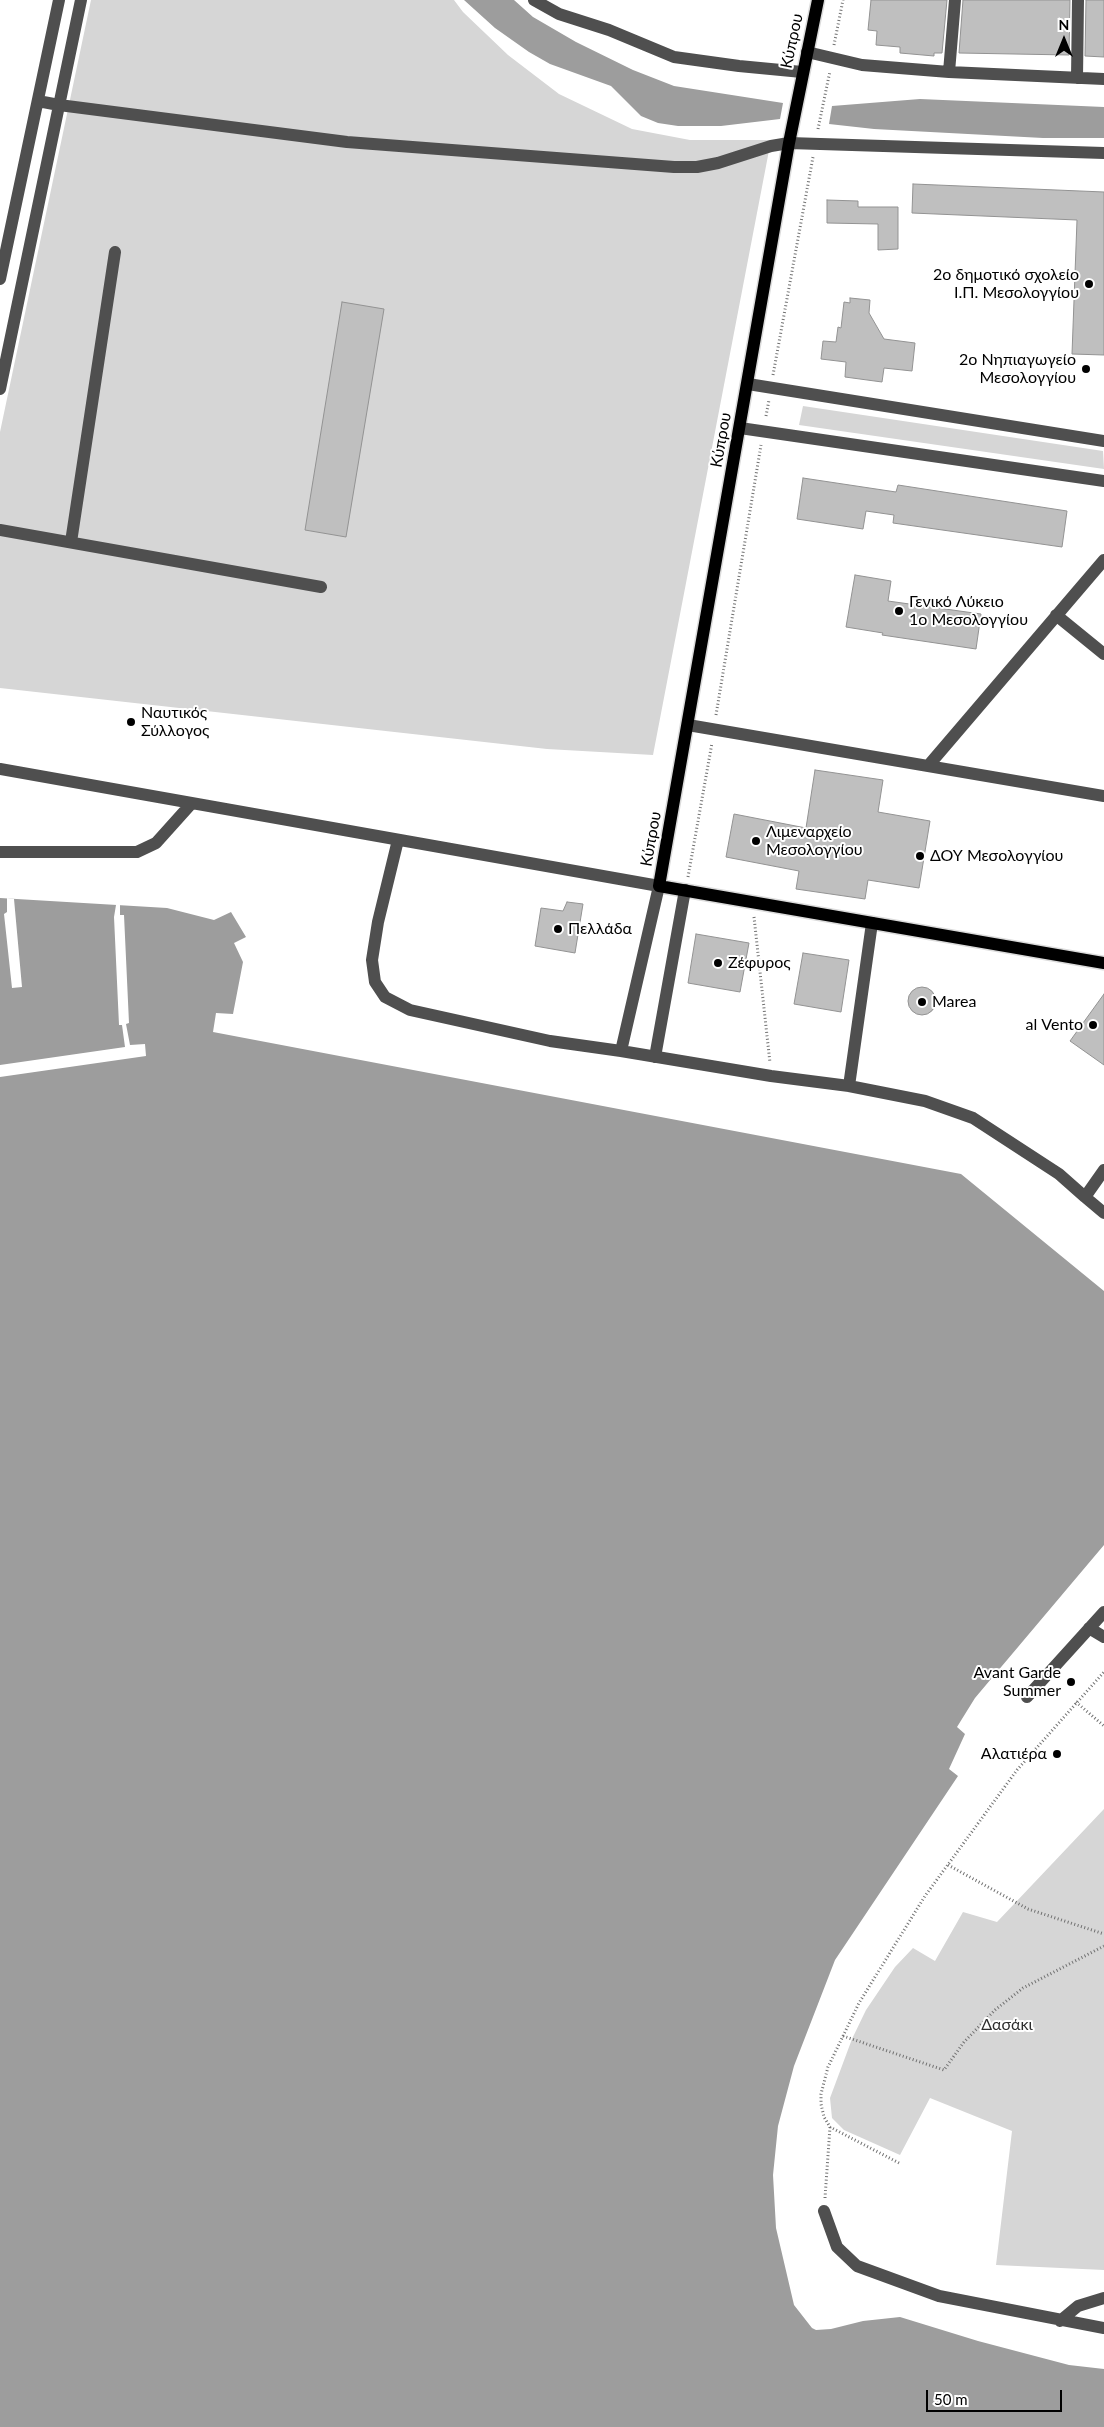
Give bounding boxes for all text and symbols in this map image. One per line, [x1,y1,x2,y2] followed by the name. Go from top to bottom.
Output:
[777,12,807,70] street label: Κύπρου
[1039,15,1089,65] north arrow
[1059,16,1069,33] text: N
[933,265,1079,303] place label: 2ο δημοτικό σχολείο Ι.Π. Μεσολογγίου
[1083,278,1095,290] marker: 2ο δημοτικό σχολείο Ι.Π. Μεσολογγίου
[959,350,1076,388] place label: 2ο Νηπιαγωγείο Μεσολογγίου
[1080,363,1092,375] marker: 2ο Νηπιαγωγείο Μεσολογγίου
[707,411,735,469] street label: Κύπρου
[909,592,1028,630] place label: Γενικό Λύκειο 1ο Μεσολογγίου
[893,605,905,617] marker: Γενικό Λύκειο 1ο Μεσολογγίου
[141,703,209,741] place label: Ναυτικός Σύλλογος
[125,716,137,728] marker: Ναυτικός Σύλλογος
[637,810,665,868] street label: Κύπρου
[766,822,863,860] place label: Λιμεναρχείο Μεσολογγίου
[750,835,762,847] marker: Λιμεναρχείο Μεσολογγίου
[930,846,1063,866] place label: ΔΟΥ Μεσολογγίου
[914,850,926,862] marker: ΔΟΥ Μεσολογγίου
[568,919,632,939] place label: Πελλάδα
[552,923,564,935] marker: Πελλάδα
[728,953,791,973] place label: Ζέφυρος
[712,957,724,969] marker: Ζέφυρος
[932,992,976,1012] place label: Marea
[916,996,928,1008] marker: Marea
[1026,1015,1083,1035] place label: al Vento
[1087,1019,1099,1031] marker: al Vento
[974,1663,1061,1701] place label: Avant Garde Summer
[1065,1676,1077,1688] marker: Avant Garde Summer
[981,1744,1047,1764] place label: Αλατιέρα
[1051,1748,1063,1760] marker: Αλατιέρα
[981,2015,1033,2035] park label: Δασάκι
[929,2380,1065,2412] scale bar
[934,2390,968,2408] text: 50 m

